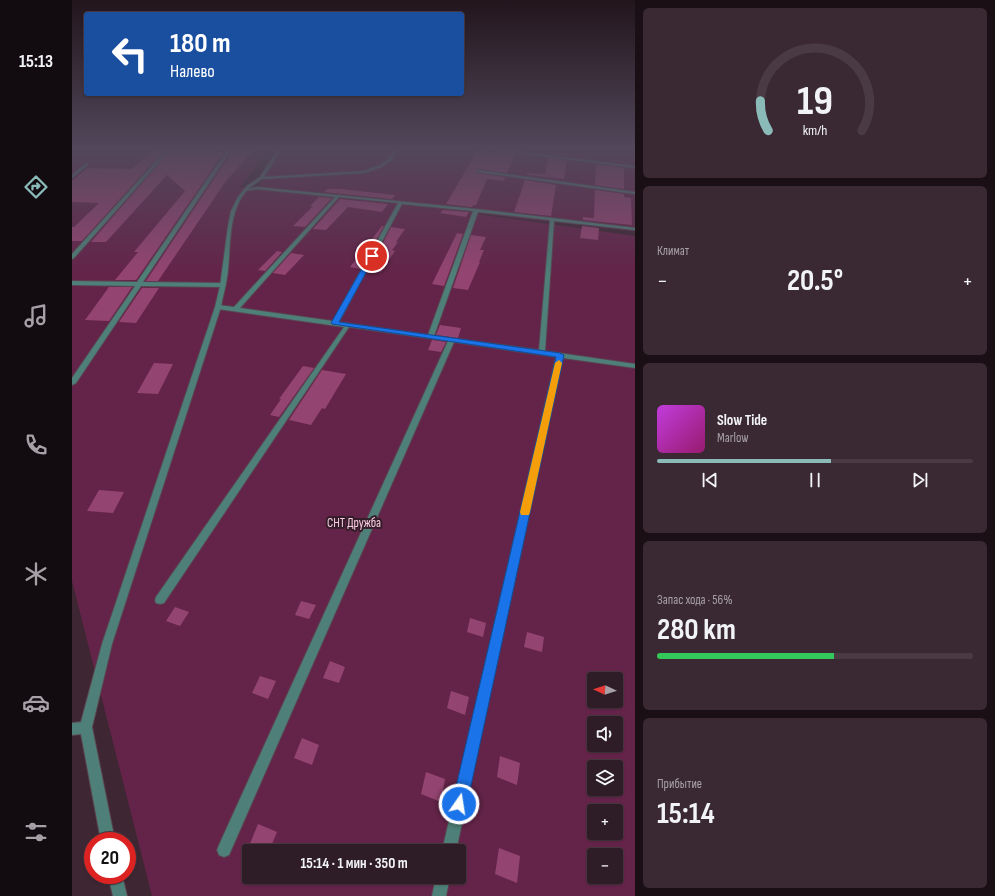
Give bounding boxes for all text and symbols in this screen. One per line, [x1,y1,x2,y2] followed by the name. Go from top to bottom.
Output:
[170,27,230,60] text: 180 m
[104,28,156,80] icon: left
[19,51,53,72] text: 15:13
[170,61,215,82] text: Налево
[797,77,833,126] text: 19
[803,121,827,138] text: km/h
[22,173,50,201] icon: directions
[355,239,389,273] pin
[657,243,689,259] text: Климат
[361,245,383,267] icon: arrive
[787,263,843,299] text: 20.5°
[657,268,668,295] text: −
[962,268,973,295] text: +
[22,302,50,330] icon: music
[717,411,767,430] text: Slow Tide
[717,430,749,446] text: Marlow
[22,431,50,459] icon: phone
[699,469,721,491] icon: previous
[804,469,826,491] icon: pause
[909,469,931,491] icon: next
[327,515,381,531] park label: СНТ Дружба
[22,560,50,588] icon: climate
[657,592,733,608] text: Запас хода · 56%
[657,612,736,648] text: 280 km
[587,672,623,708] north arrow
[587,672,623,884] map controls
[22,689,50,717] icon: car
[587,716,623,752] button: sound
[587,760,623,796] button: layers
[657,776,702,792] text: Прибытие
[438,783,480,825] position arrow
[657,796,715,832] text: 15:14
[587,804,623,840] button: +
[22,818,50,846] icon: filters
[84,832,136,884] speed limit sign: 20
[587,848,623,884] button: −
[300,854,408,873] text: 15:14 · 1 мин · 350 m

